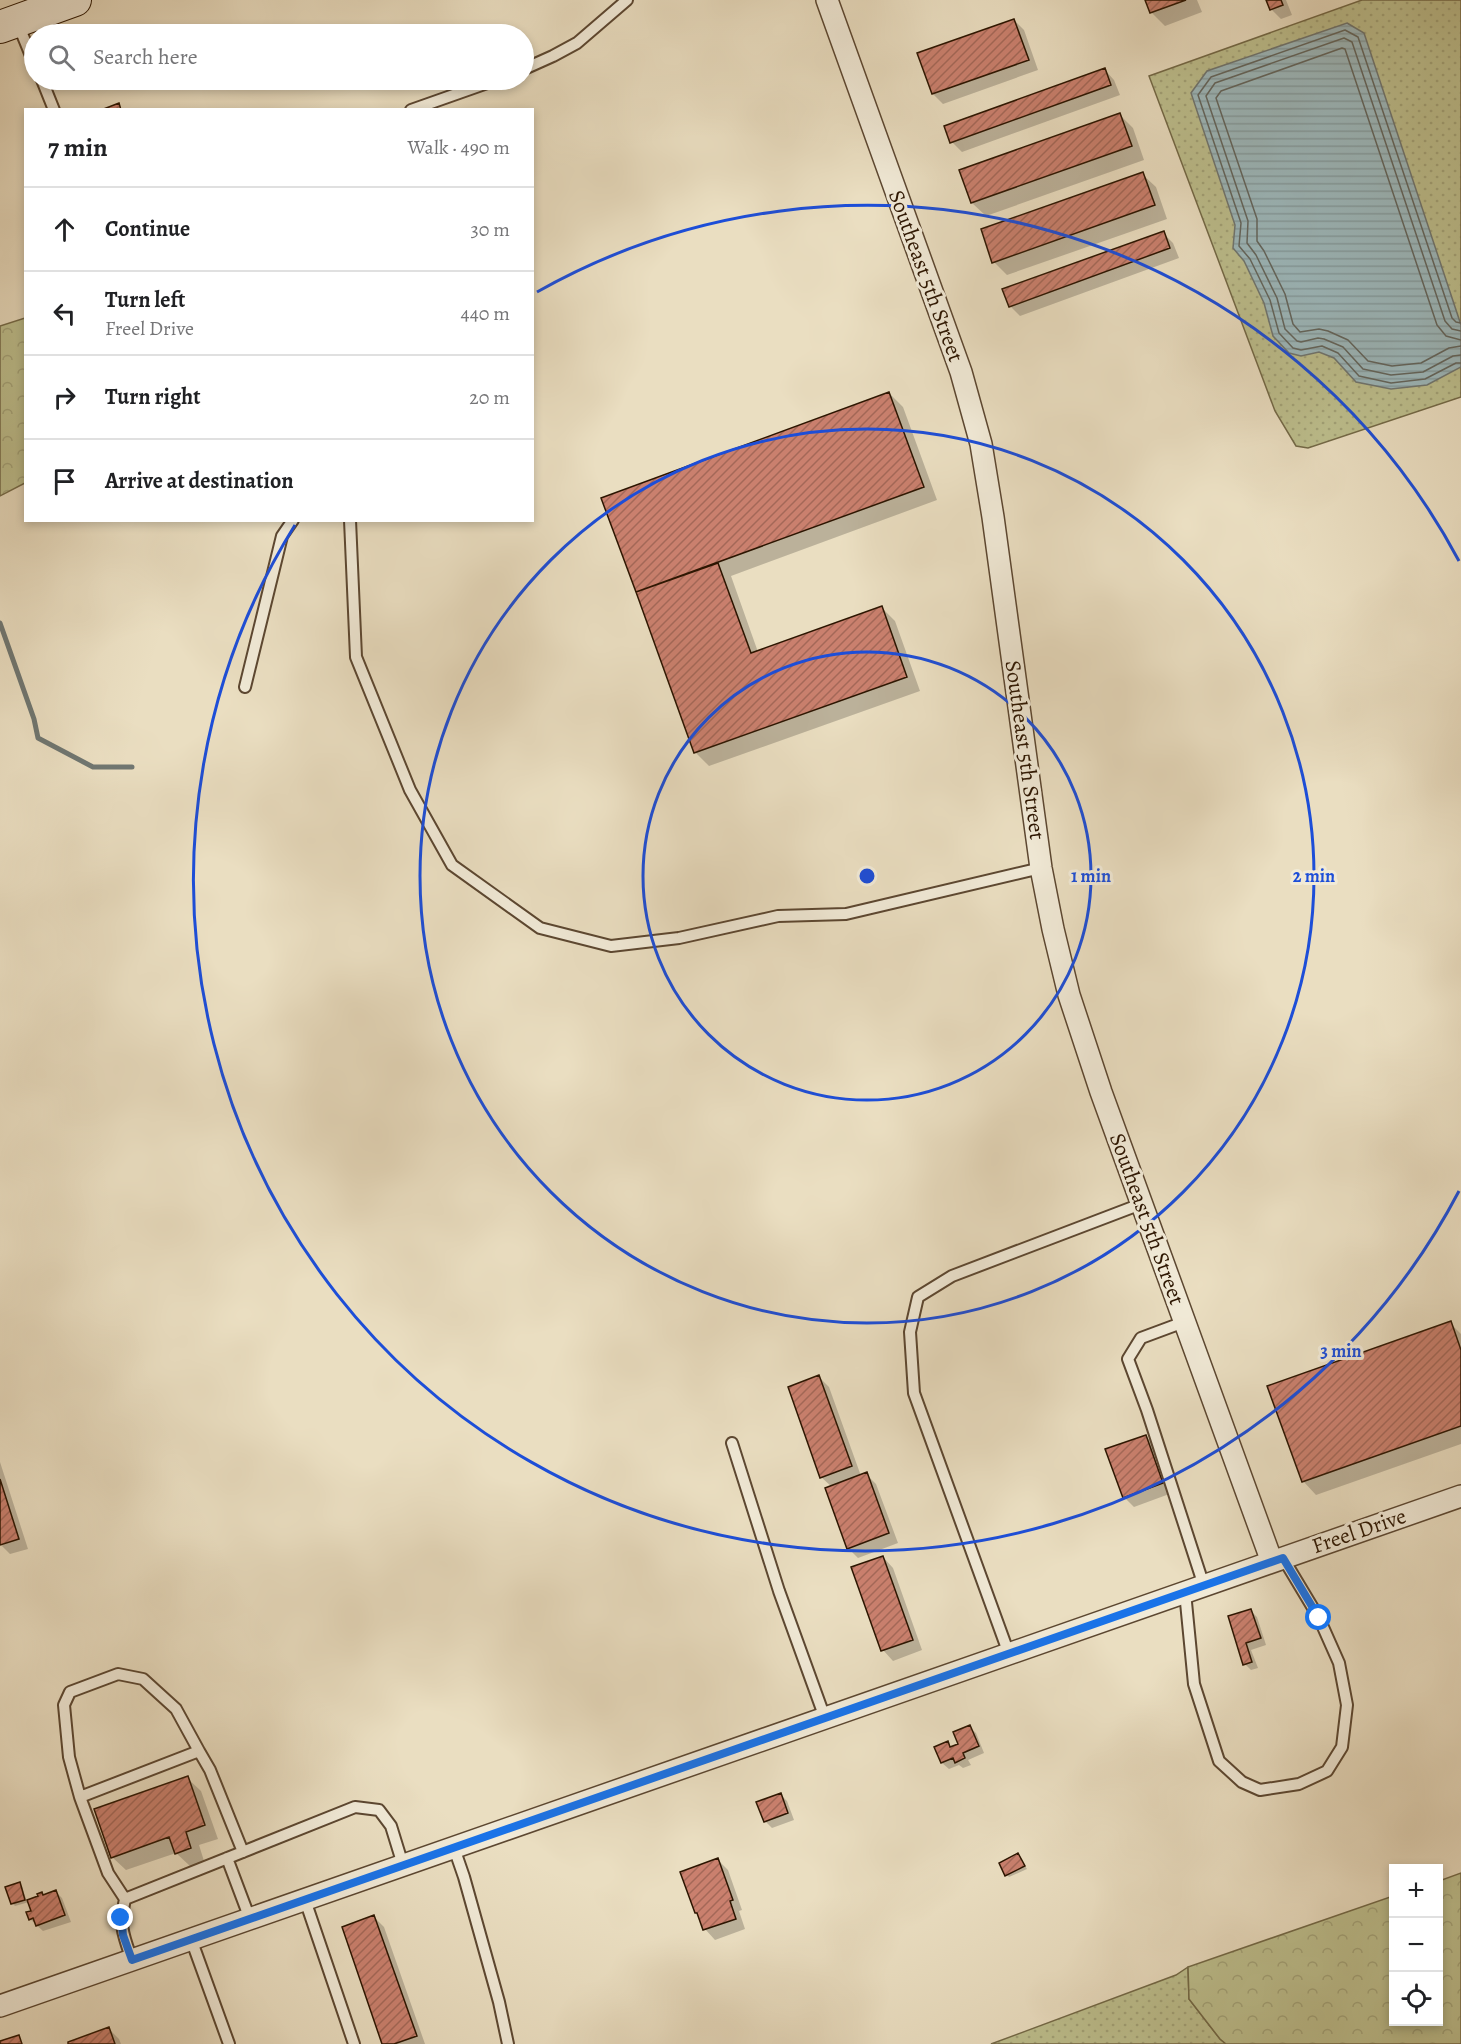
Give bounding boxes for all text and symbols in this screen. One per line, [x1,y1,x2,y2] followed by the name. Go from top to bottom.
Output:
[24,24,534,90] search box
[45,41,78,74] icon: search
[93,42,198,72] text: Search here
[48,130,108,165] text: 7 min
[408,134,510,161] text: Walk · 490 m
[881,186,971,366] street label: Southeast 5th Street
[48,213,81,246] icon: ahead
[105,214,190,244] text: Continue
[470,216,510,243] text: 30 m
[105,285,185,315] text: Turn left
[48,297,81,330] icon: left
[461,300,510,327] text: 440 m
[105,315,194,342] text: Freel Drive
[48,381,81,414] icon: right
[105,382,201,412] text: Turn right
[469,384,510,411] text: 20 m
[48,465,81,498] icon: arrive
[105,466,294,496] text: Arrive at destination
[998,659,1052,841] street label: Southeast 5th Street
[1071,864,1111,888] text: 1 min
[1293,864,1335,888] text: 2 min
[857,866,877,886] centre of rings
[1102,1129,1192,1309] street label: Southeast 5th Street
[1320,1339,1362,1363] text: 3 min
[1308,1501,1410,1561] street label: Freel Drive
[1305,1604,1331,1630] route start
[1389,1864,1443,2026] map controls
[1389,1864,1443,1918] button: +
[107,1904,133,1930] route end
[1389,1918,1443,1972] button: −
[1389,1972,1443,2026] button: locate

